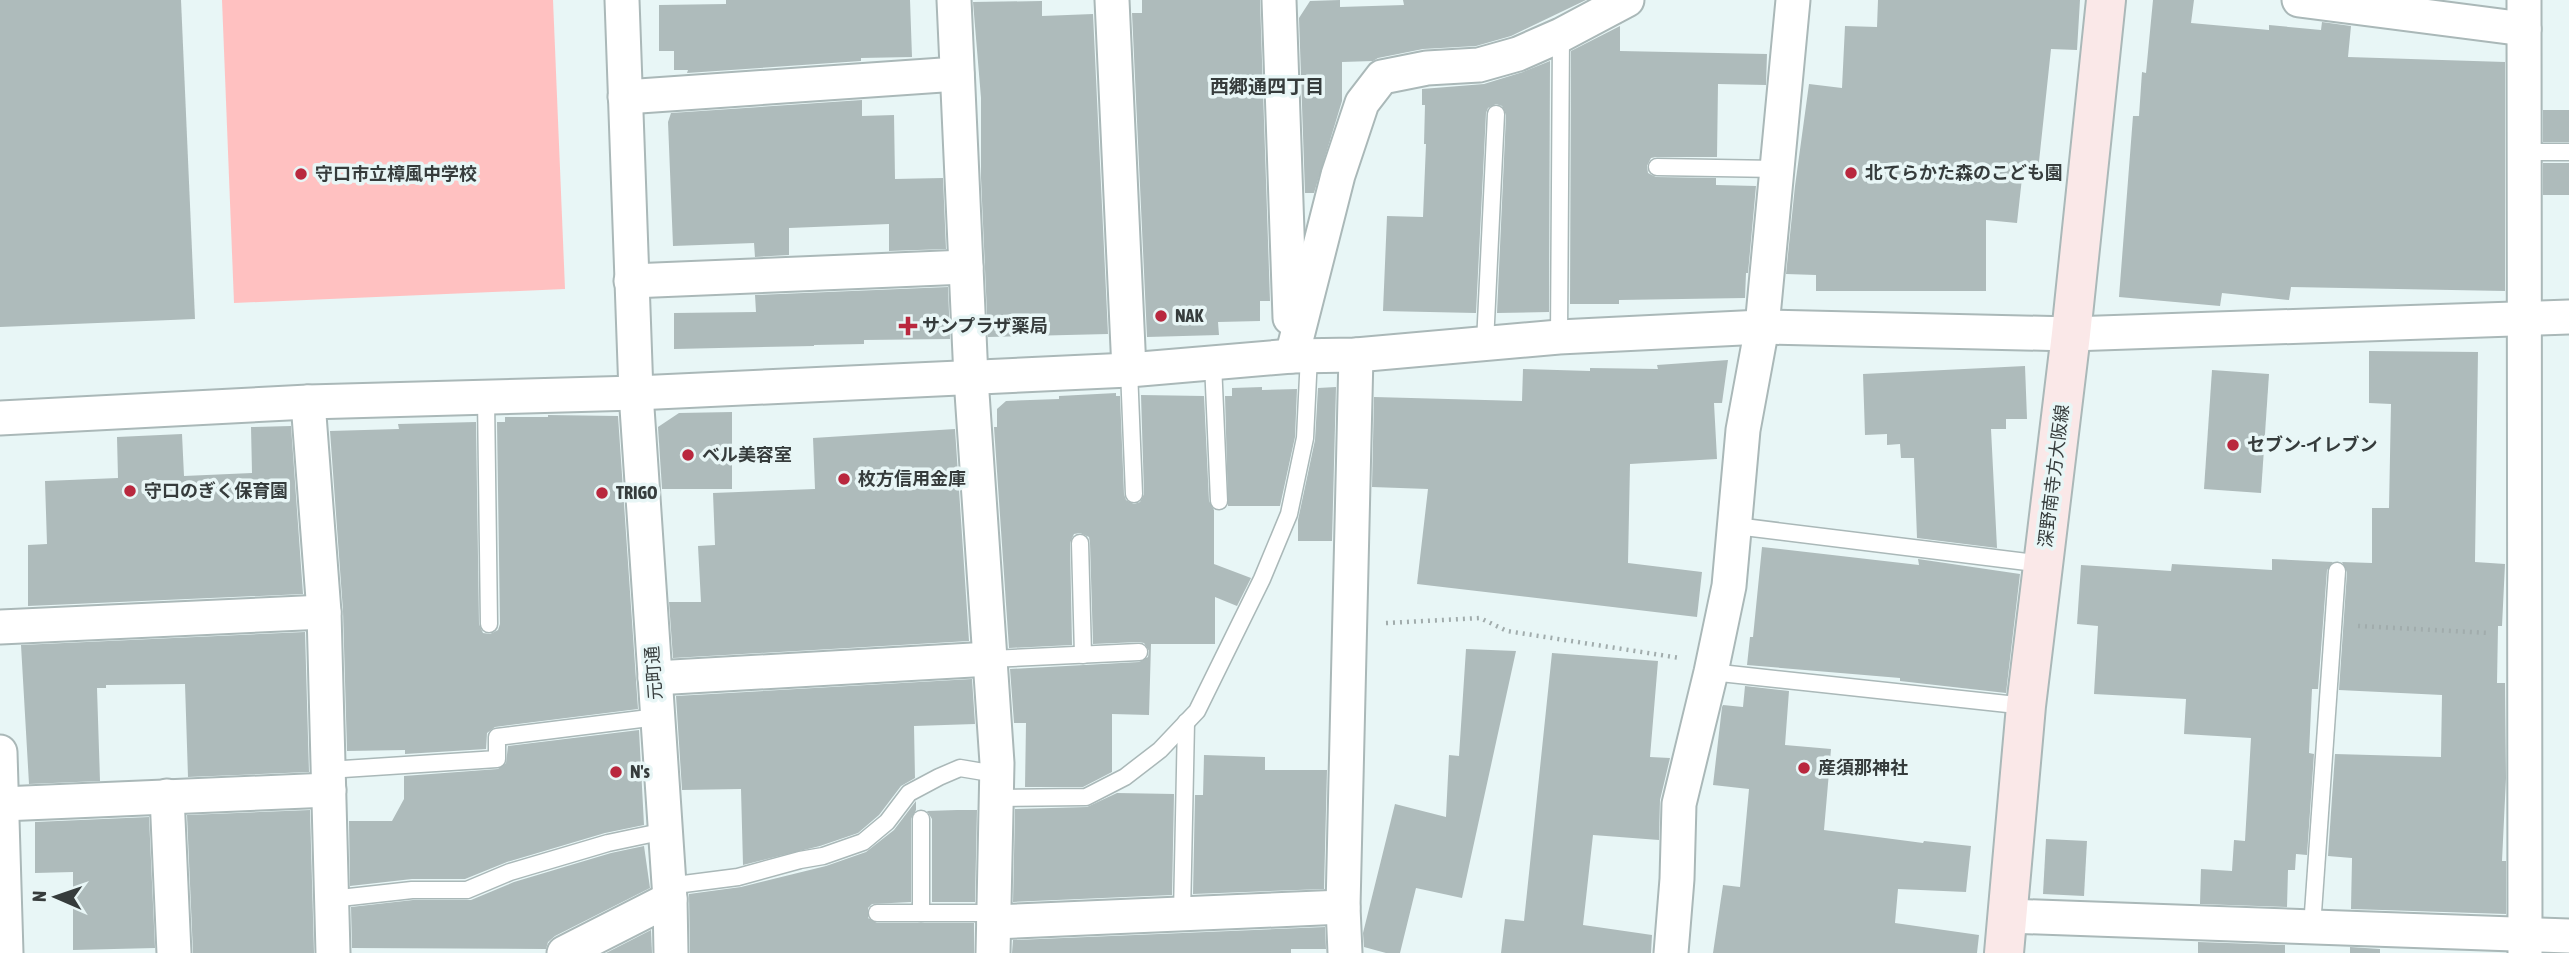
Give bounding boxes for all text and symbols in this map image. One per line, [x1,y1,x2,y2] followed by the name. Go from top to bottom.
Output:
[1210,75,1324,97] district label: 西郷通四丁目
[1865,162,2063,183] place label: 北てらかた森のこども園
[315,163,477,184] place label: 守口市立樟風中学校
[1843,165,1859,181] marker: 北てらかた森のこども園
[293,166,309,182] marker: 守口市立樟風中学校
[1175,305,1203,326] place label: NAK
[1153,308,1169,324] marker: NAK
[922,315,1047,336] place label: サンプラザ薬局
[900,318,916,334] marker: サンプラザ薬局
[2034,403,2073,549] street label: 深野南寺方大阪線
[2247,434,2378,455] place label: セブン-イレブン
[2225,437,2241,453] marker: セブン-イレブン
[702,444,792,465] place label: ベル美容室
[680,447,696,463] marker: ベル美容室
[858,468,966,489] place label: 枚方信用金庫
[836,471,852,487] marker: 枚方信用金庫
[144,480,288,501] place label: 守口のぎく保育園
[616,482,658,503] place label: TRIGO
[122,483,138,499] marker: 守口のぎく保育園
[594,485,610,501] marker: TRIGO
[641,645,666,701] street label: 元町通
[1818,757,1908,778] place label: 産須那神社
[1796,760,1812,776] marker: 産須那神社
[630,761,651,782] place label: N's
[608,764,624,780] marker: N's
[21,862,91,932] north arrow
[28,890,50,902] text: N

